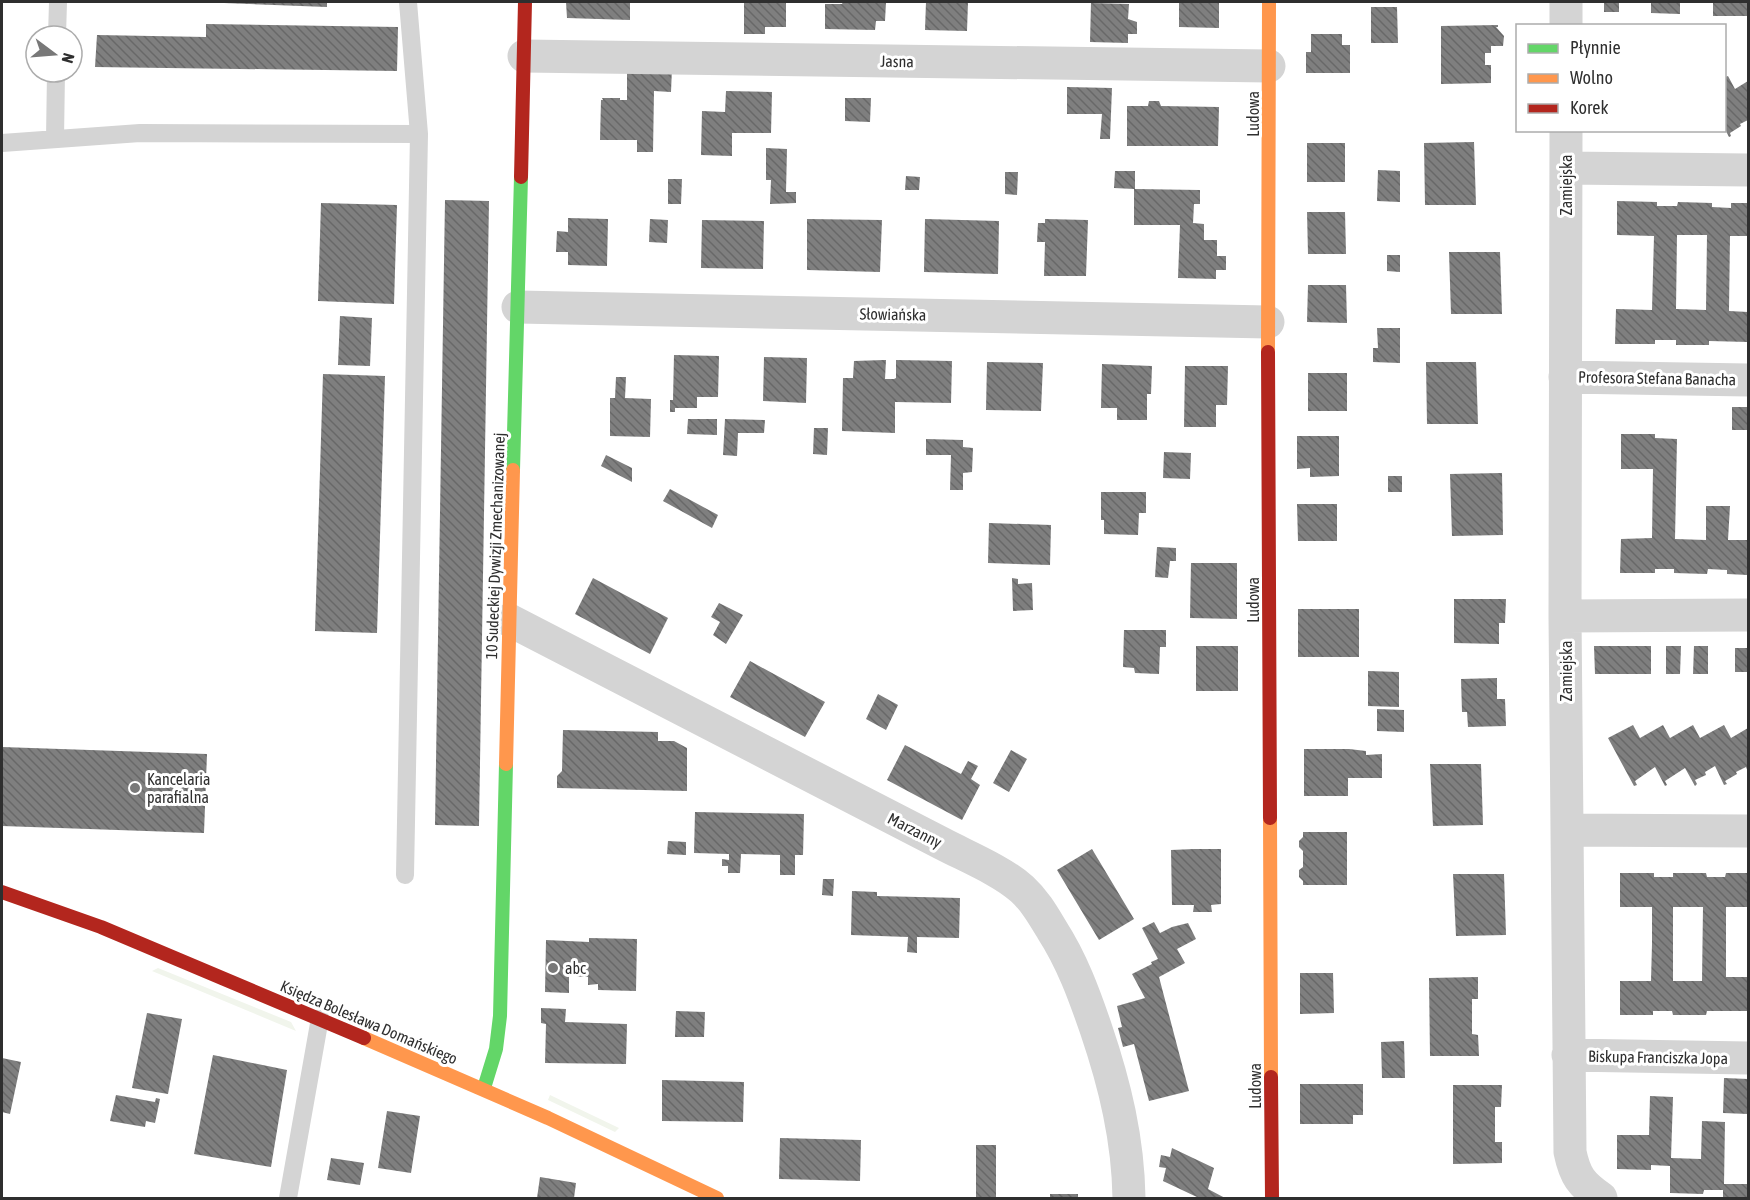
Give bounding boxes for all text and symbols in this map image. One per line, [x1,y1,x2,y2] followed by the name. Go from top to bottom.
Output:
[24,24,84,84] north arrow
[1516,24,1726,132] legend
[1570,37,1621,58] text: Płynnie
[58,51,78,65] text: N
[880,52,914,70] street label: Jasna
[1570,67,1613,88] text: Wolno
[1244,91,1262,137] street label: Ludowa
[1570,97,1608,118] text: Korek
[1557,155,1576,215] street label: Zamiejska
[859,304,927,324] street label: Słowiańska
[1578,368,1736,388] street label: Profesora Stefana Banacha
[482,432,509,660] street label: 10 Sudeckiej Dywizji Zmechanizowanej
[1244,577,1262,623] street label: Ludowa
[1557,641,1576,701] street label: Zamiejska
[147,770,210,807] place label: Kancelaria parafialna
[128,781,142,795] marker: Kancelaria parafialna
[885,809,945,852] street label: Marzanny
[565,959,586,977] place label: abc
[546,961,560,975] marker: abc
[277,976,460,1068] street label: Księdza Bolesława Domańskiego
[1588,1047,1728,1068] street label: Biskupa Franciszka Jopa
[1246,1063,1264,1109] street label: Ludowa

